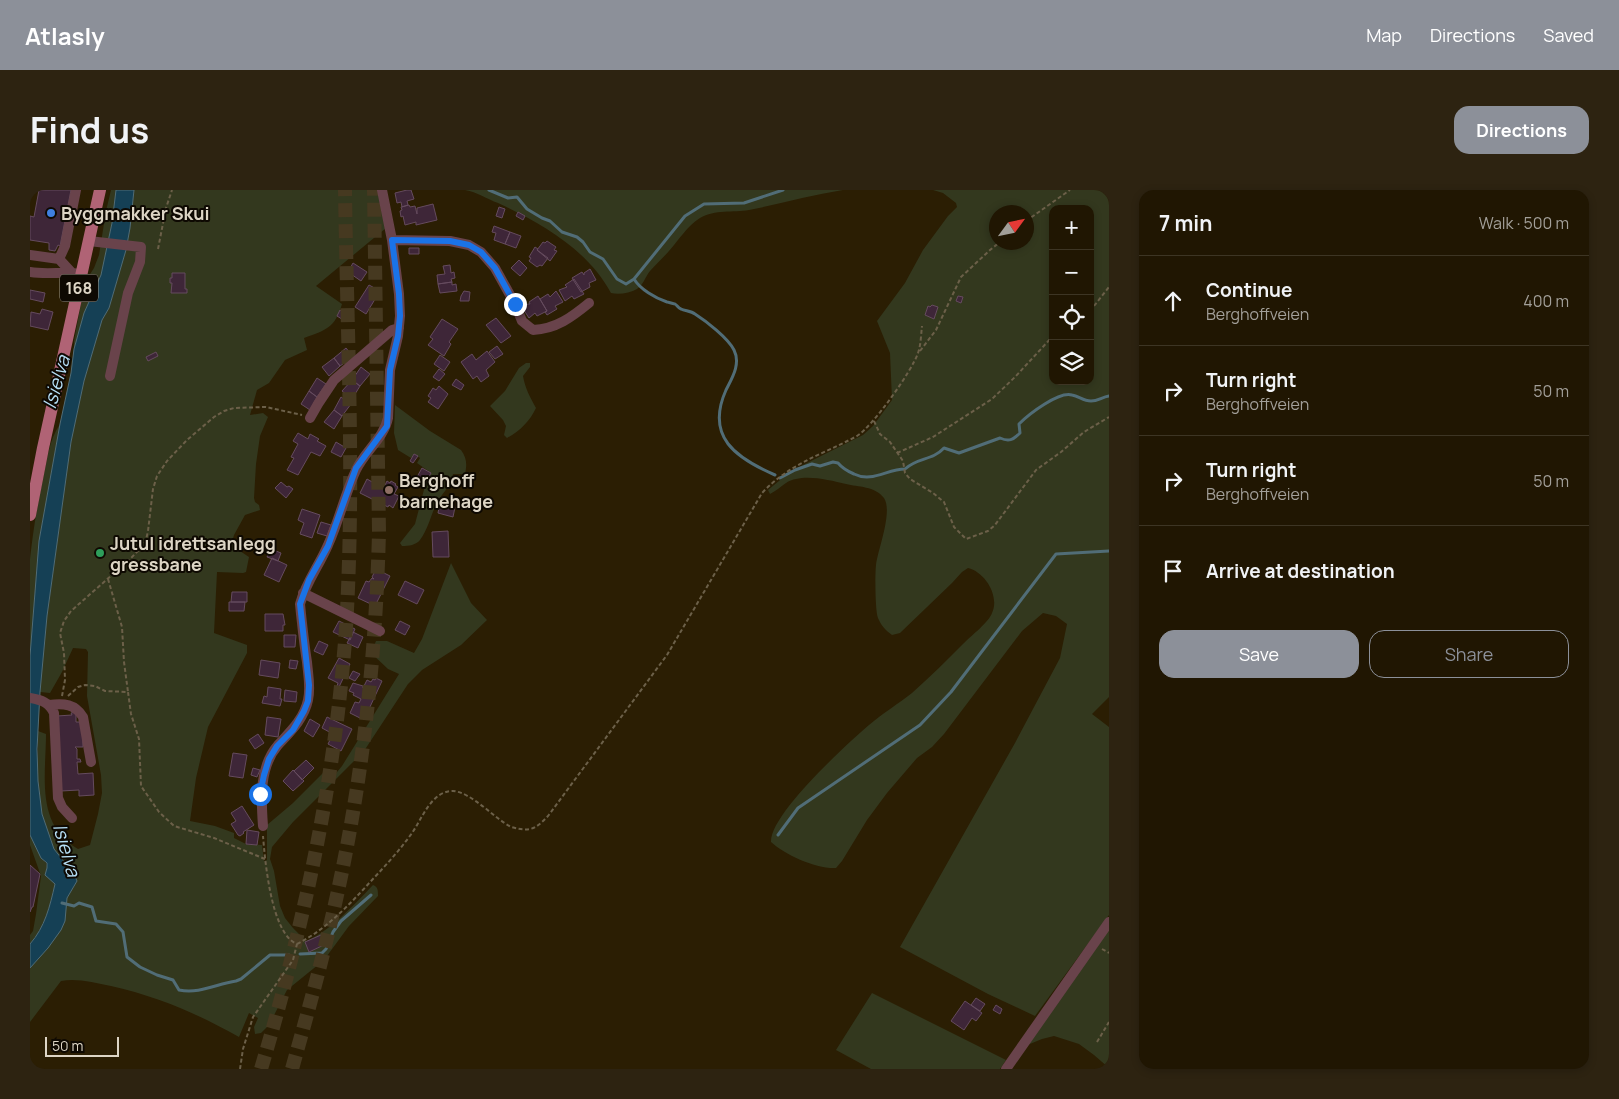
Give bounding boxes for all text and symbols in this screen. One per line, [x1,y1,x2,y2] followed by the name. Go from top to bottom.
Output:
[25,19,105,52] text: Atlasly
[1366,23,1402,47] text: Map
[1430,23,1515,47] text: Directions
[1543,23,1594,47] text: Saved
[30,106,149,154] text: Find us
[1454,106,1589,154] button: Directions
[61,201,209,225] place label: Byggmakker Skui
[989,205,1034,250] north arrow
[1049,205,1094,385] map controls
[1049,205,1094,250] button: +
[45,207,57,219] marker: Byggmakker Skui
[1159,209,1212,237] text: 7 min
[1479,212,1569,234] text: Walk · 500 m
[1049,250,1094,295] button: −
[60,275,98,302] road number: 168
[1206,277,1292,303] text: Continue
[1159,287,1187,315] icon: ahead
[1523,290,1569,312] text: 400 m
[504,293,527,316] route end
[1049,295,1094,340] button: locate
[1206,303,1309,325] text: Berghoffveien
[1049,340,1094,385] button: layers
[36,351,76,412] water label: Isielva
[1206,367,1296,393] text: Turn right
[1159,377,1187,405] icon: right
[1533,380,1569,402] text: 50 m
[1206,393,1309,415] text: Berghoffveien
[1206,457,1296,483] text: Turn right
[1159,467,1187,495] icon: right
[399,468,493,513] place label: Berghoff barnehage
[1533,470,1569,492] text: 50 m
[1206,483,1309,505] text: Berghoffveien
[383,484,395,496] marker: Berghoff barnehage
[110,531,276,576] place label: Jutul idrettsanlegg gressbane
[94,547,106,559] marker: Jutul idrettsanlegg gressbane
[1159,557,1187,585] icon: arrive
[1206,558,1395,584] text: Arrive at destination
[1159,630,1359,678] button: Save
[1369,630,1569,678] button: Share
[249,783,272,806] route start
[47,820,87,881] water label: Isielva
[45,1034,119,1057] scale bar
[52,1036,83,1055] text: 50 m

